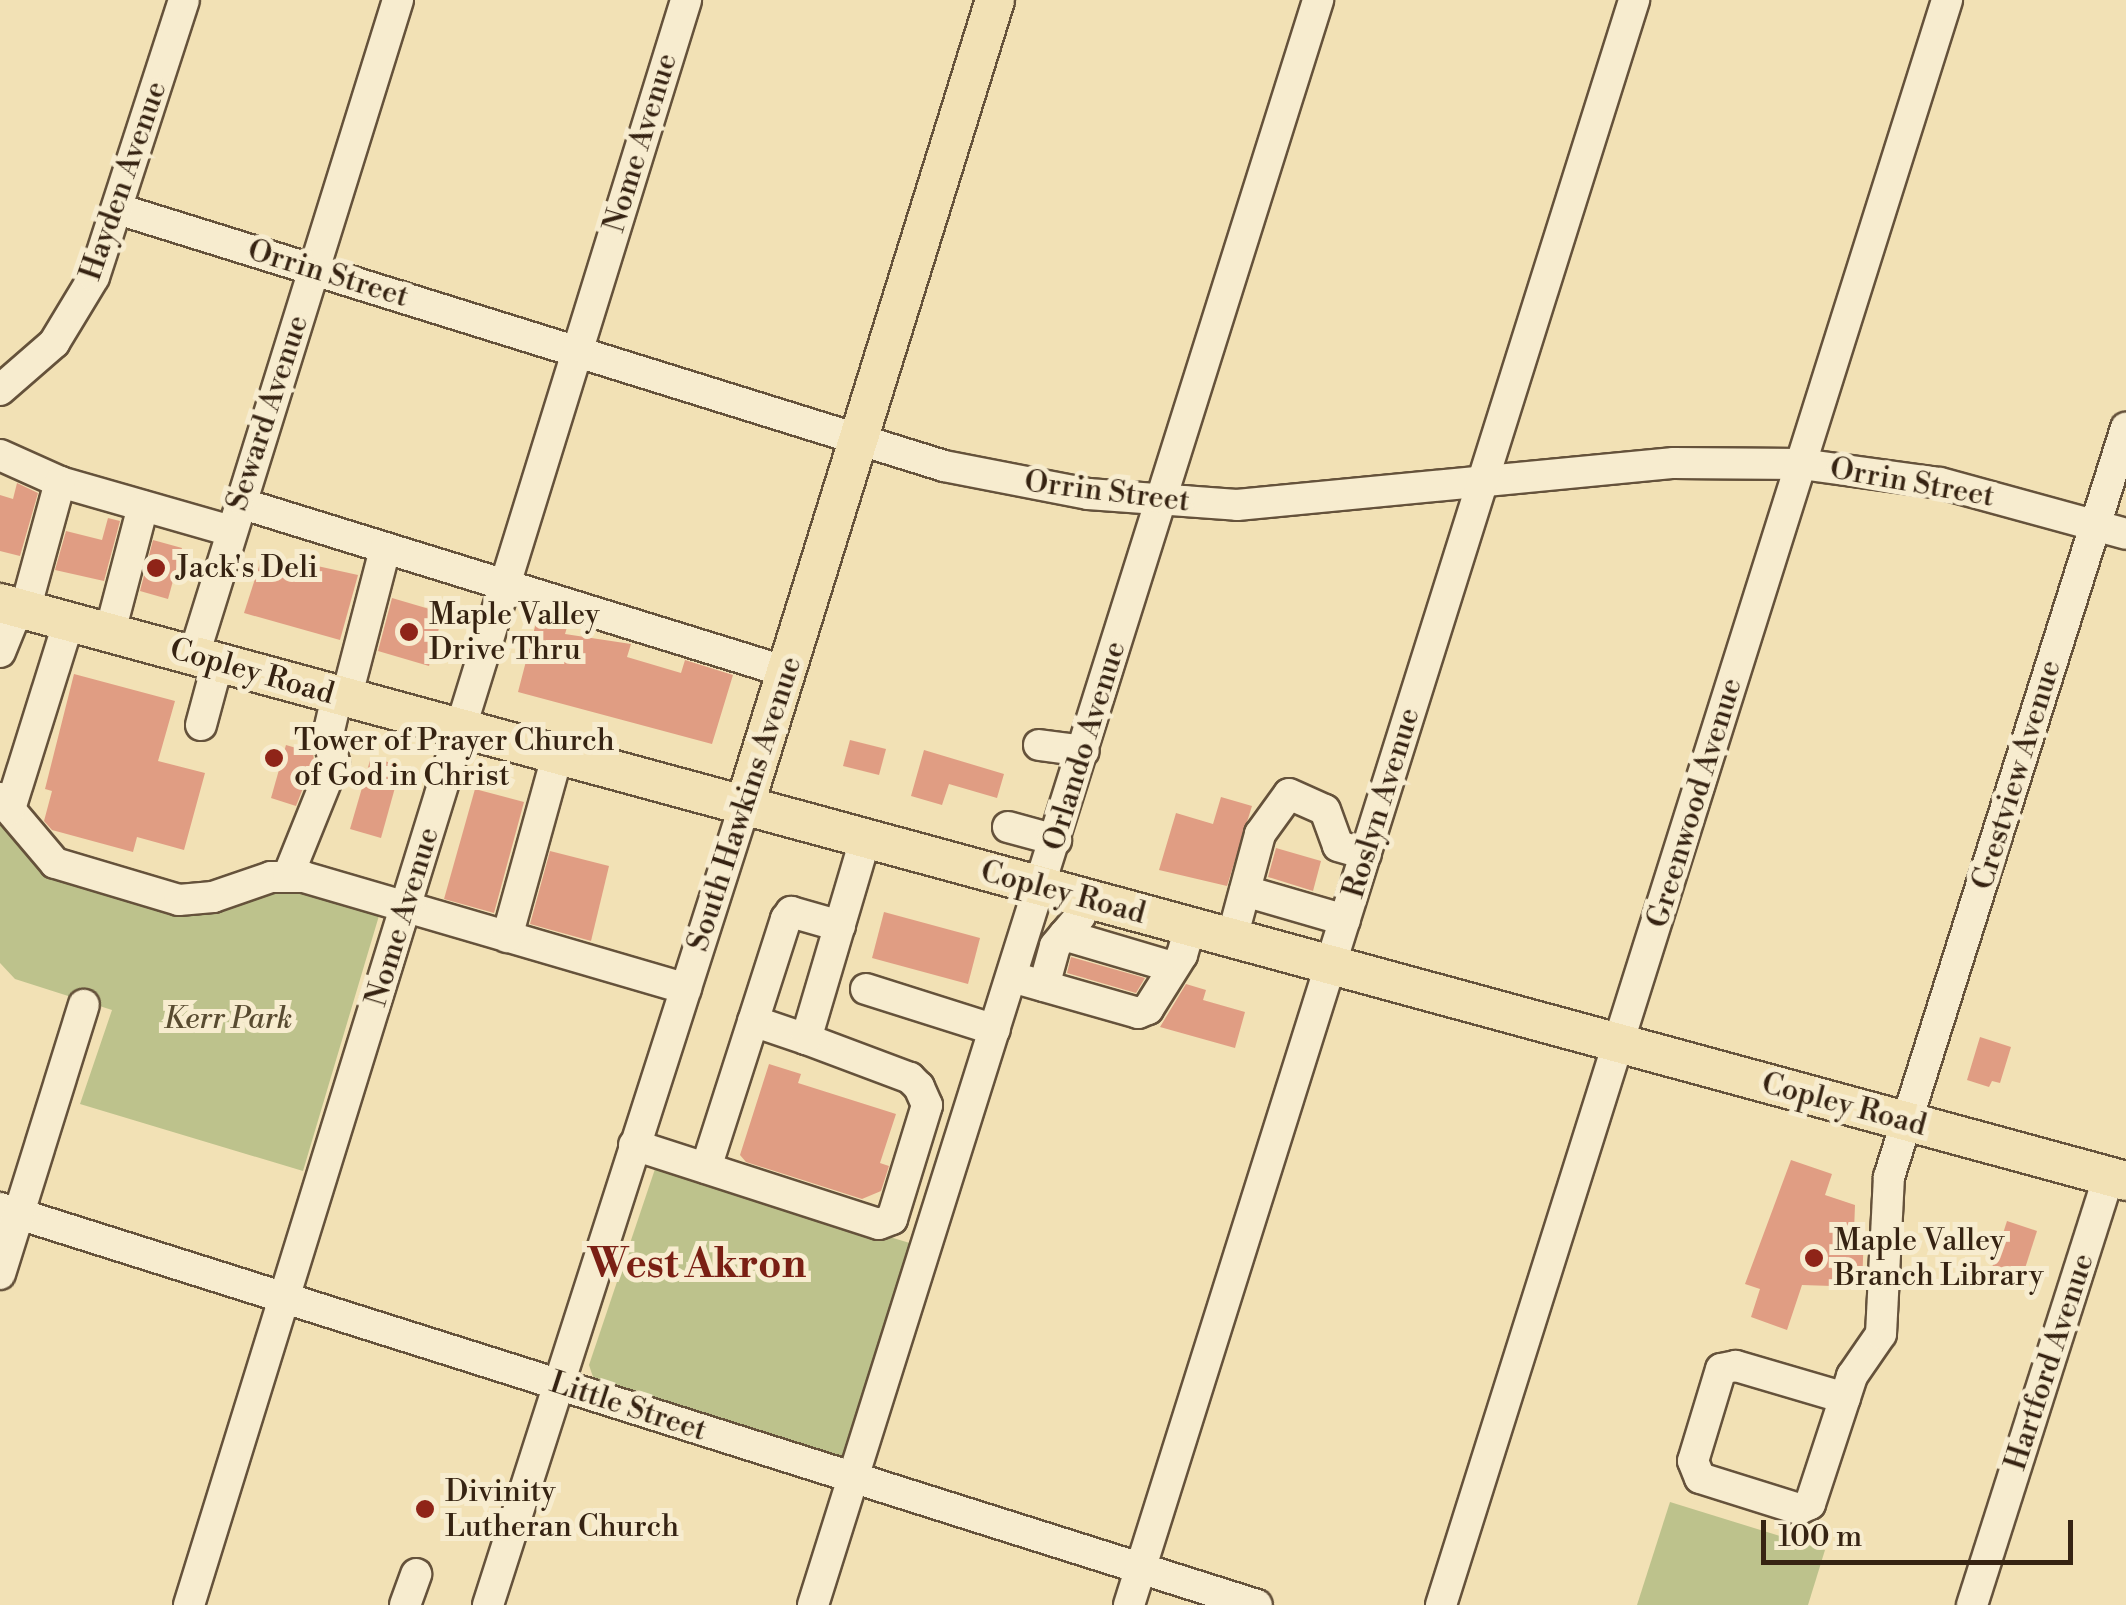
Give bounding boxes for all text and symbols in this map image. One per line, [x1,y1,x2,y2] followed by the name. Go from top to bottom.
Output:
[597,49,685,237] street label: Nome Avenue
[73,77,175,285] street label: Hayden Avenue
[243,233,413,315] street label: Orrin Street
[219,311,317,515] street label: Seward Avenue
[1827,451,1997,515] street label: Orrin Street
[1022,464,1192,520] street label: Orrin Street
[176,550,318,586] place label: Jack's Deli
[145,557,167,579] marker: Jack's Deli
[429,597,600,668] place label: Maple Valley Drive Thru
[398,621,420,643] marker: Maple Valley Drive Thru
[166,631,338,713] street label: Copley Road
[1036,637,1134,855] street label: Orlando Avenue
[680,652,810,956] street label: South Hawkins Avenue
[1965,656,2069,894] street label: Crestview Avenue
[1640,674,1750,932] street label: Greenwood Avenue
[1336,704,1428,902] street label: Roslyn Avenue
[294,723,615,794] place label: Tower of Prayer Church of God in Christ
[263,747,285,769] marker: Tower of Prayer Church of God in Christ
[359,823,447,1011] street label: Nome Avenue
[977,854,1149,932] street label: Copley Road
[164,1001,292,1037] park label: Kerr Park
[1758,1066,1930,1144] street label: Copley Road
[1834,1223,2043,1294] place label: Maple Valley Branch Library
[588,1241,806,1289] district label: West Akron
[1803,1247,1825,1269] marker: Maple Valley Branch Library
[1998,1249,2102,1475] street label: Hartford Avenue
[545,1365,711,1449] street label: Little Street
[445,1474,679,1544] place label: Divinity Lutheran Church
[414,1498,436,1520] marker: Divinity Lutheran Church
[1766,1500,2078,1562] scale bar
[1778,1518,1862,1556] text: 100 m

